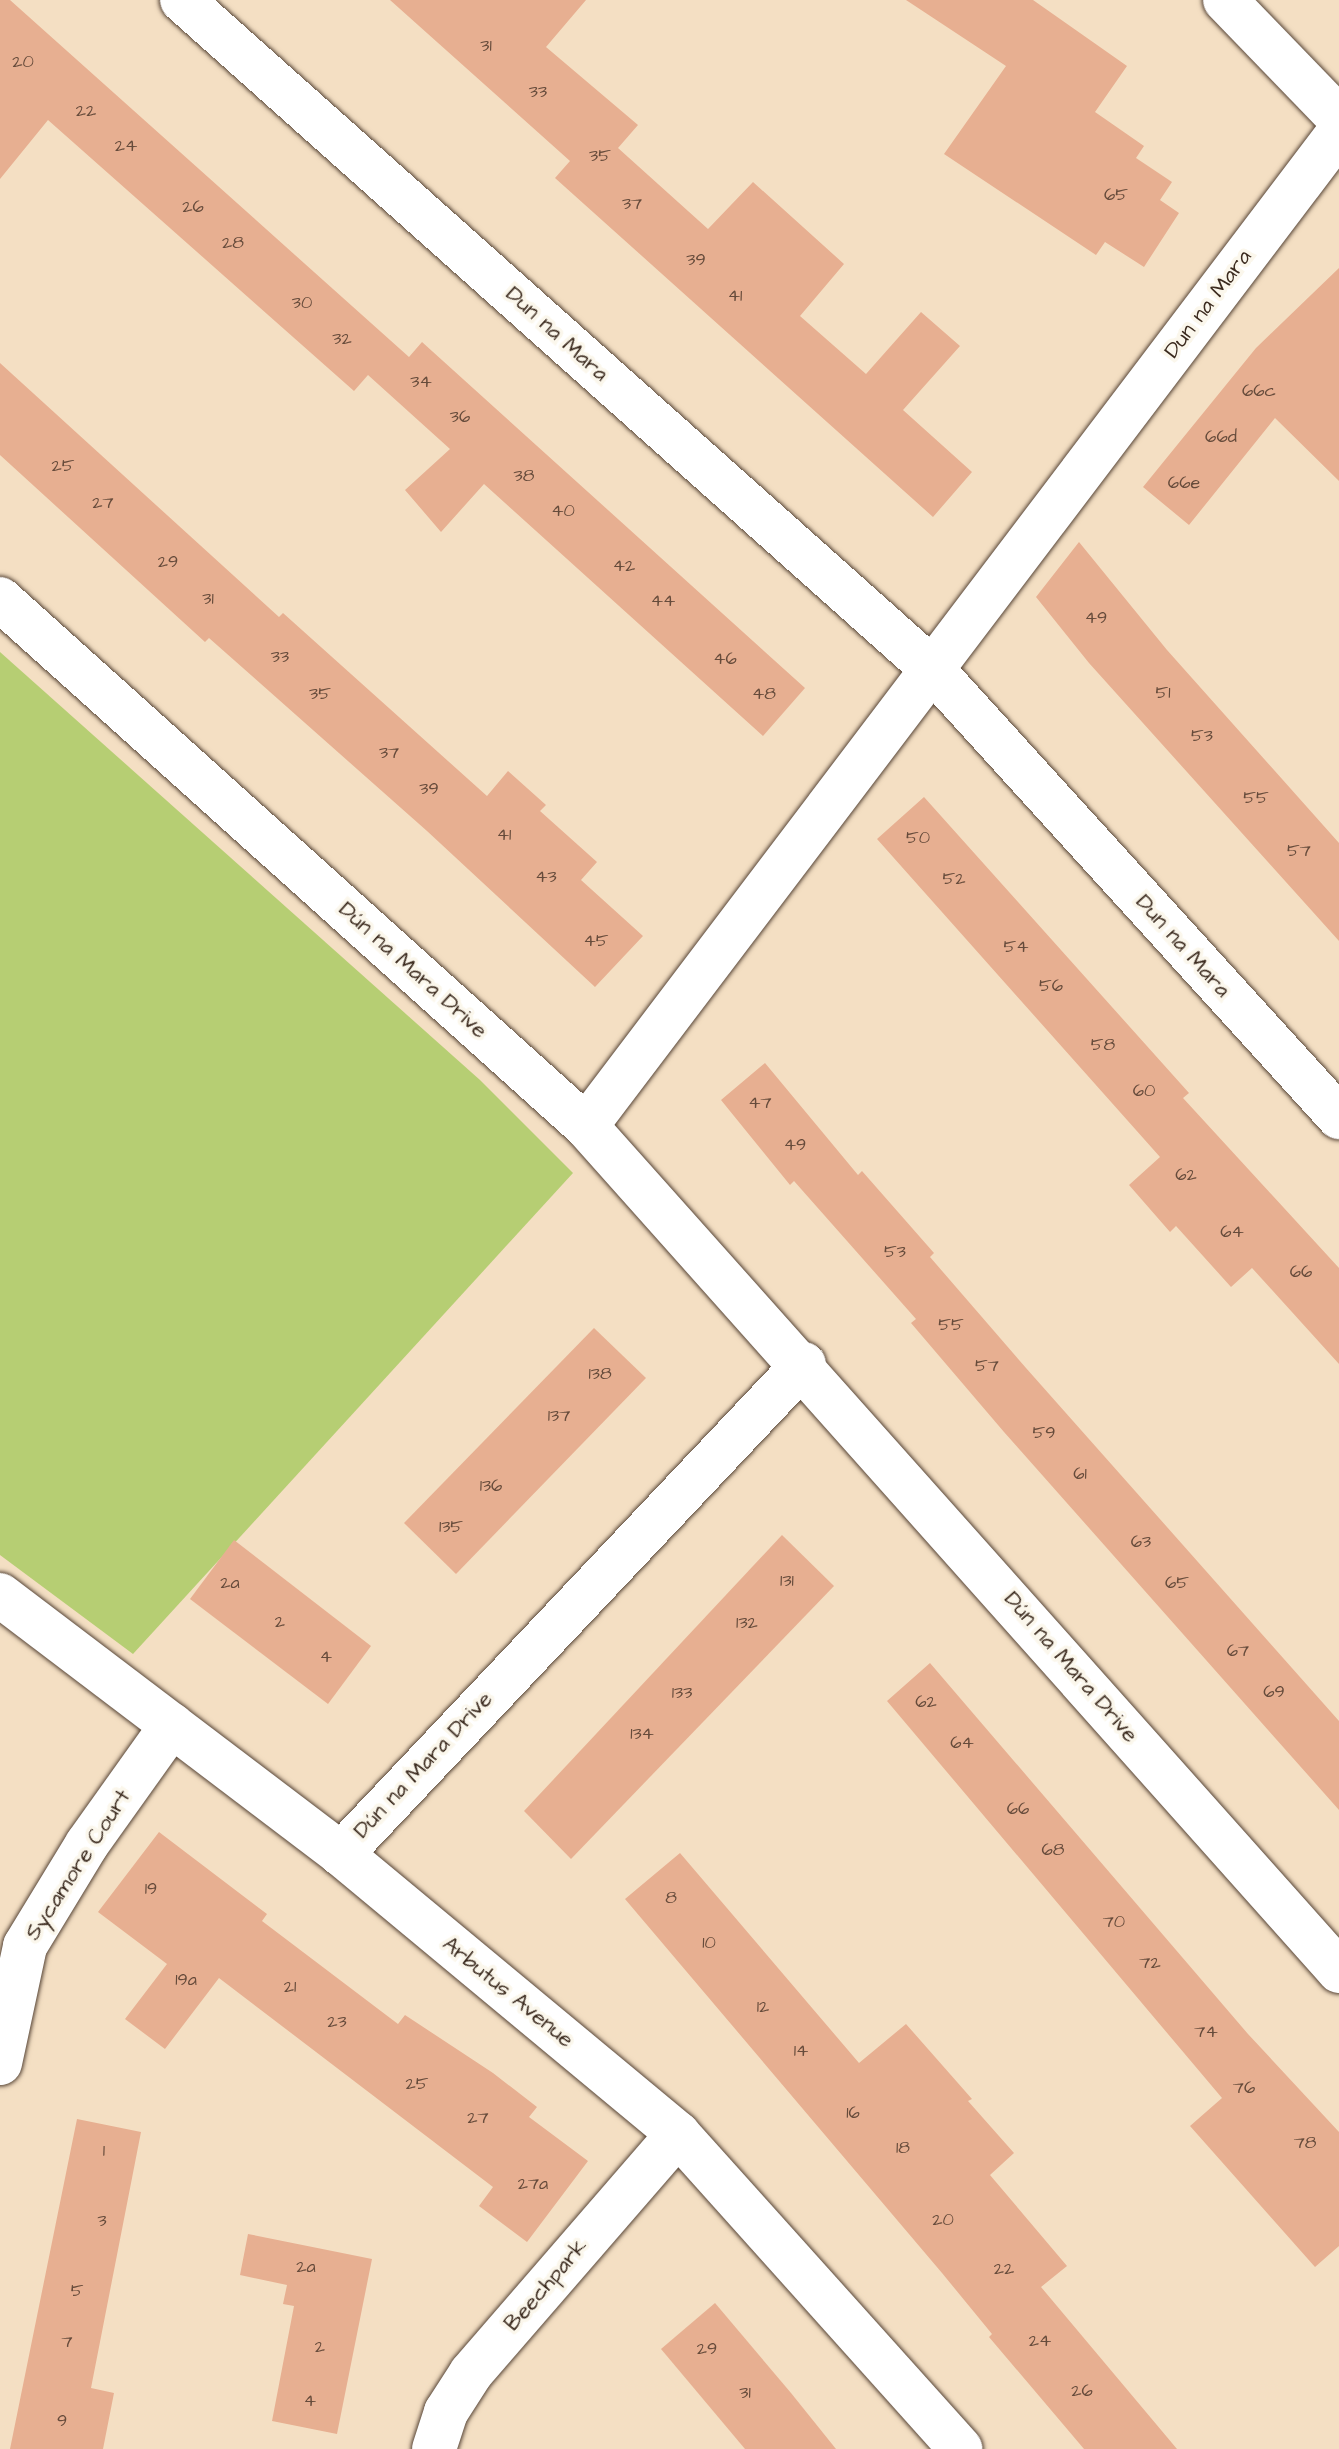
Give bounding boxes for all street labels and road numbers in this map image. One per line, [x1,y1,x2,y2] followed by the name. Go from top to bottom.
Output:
[1159,245,1257,363] street label: Dun na Mara
[500,281,614,387] street label: Dun na Mara
[1130,889,1236,1003] street label: Dun na Mara
[333,896,493,1044] street label: Dún na Mara Drive
[998,1586,1144,1748] street label: Dún na Mara Drive
[348,1686,498,1844] street label: Dún na Mara Drive
[20,1785,136,1945] street label: Sycamore Court
[437,1931,579,2053] street label: Arbutus Avenue
[499,2234,593,2336] street label: Beechpark

